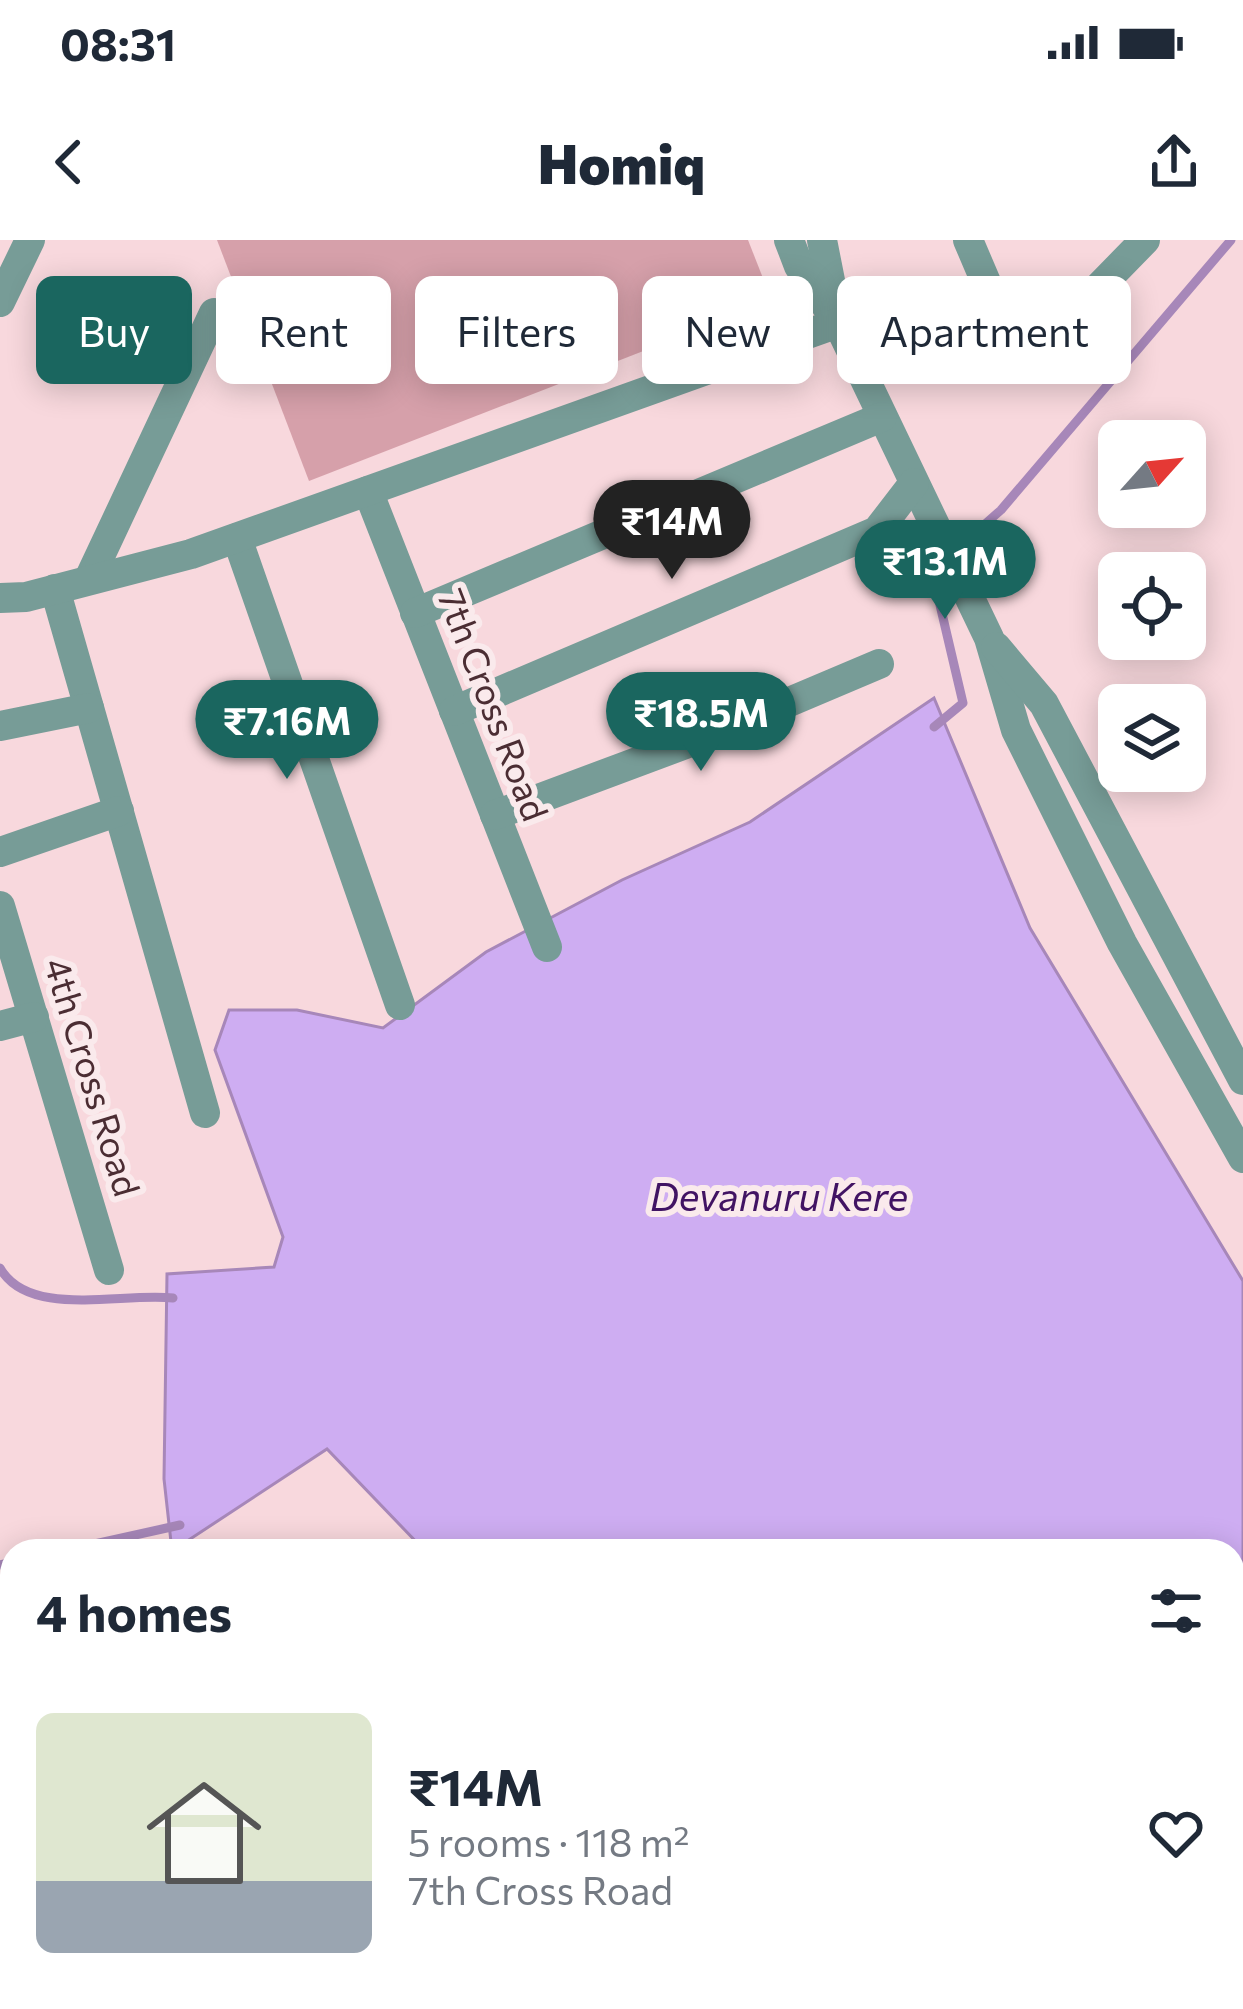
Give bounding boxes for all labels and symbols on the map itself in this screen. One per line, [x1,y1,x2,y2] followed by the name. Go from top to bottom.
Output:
[1098,420,1206,528] north arrow
[601,480,743,582] pin: ₹14M
[847,520,1043,622] pin: ₹13.1M
[431,582,559,826] street label: 7th Cross Road
[603,672,799,774] pin: ₹18.5M
[189,680,385,782] pin: ₹7.16M
[37,952,151,1201] street label: 4th Cross Road
[650,1171,908,1219] water label: Devanuru Kere

